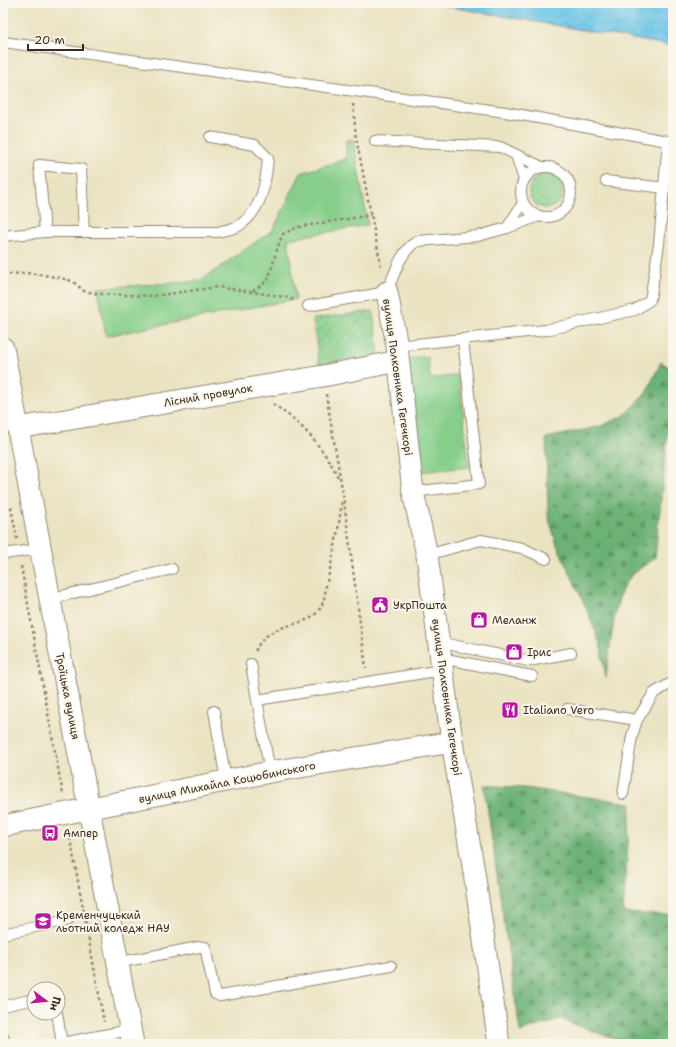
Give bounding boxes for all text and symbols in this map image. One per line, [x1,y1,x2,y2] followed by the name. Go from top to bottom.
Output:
[28,26,83,52] scale bar
[34,32,65,48] text: 20 m
[379,298,416,457] street label: вулиця Полковника Гегечкорі
[163,380,254,411] street label: Лісний провулок
[370,595,390,615] public building icon: УкрПошта
[393,598,447,613] place label: УкрПошта
[469,610,489,630] shop icon: Меланж
[492,613,537,628] place label: Меланж
[428,618,465,777] street label: вулиця Полковника Гегечкорі
[504,642,524,662] shop icon: Ірис
[527,645,552,660] place label: Ірис
[52,651,83,741] street label: Троїцька вулиця
[500,700,520,720] restaurant icon: Italiano Vero
[523,703,594,718] place label: Italiano Vero
[137,758,317,807] street label: вулиця Михайла Коцюбинського
[40,823,60,843] bus stop icon: Ампер
[63,826,98,841] place label: Ампер
[56,908,170,936] place label: Кременчуцький льотний коледж НАУ
[33,911,53,931] school or university icon: Кременчуцький льотний коледж НАУ
[26,981,66,1021] north arrow
[46,995,64,1013] text: Пн

